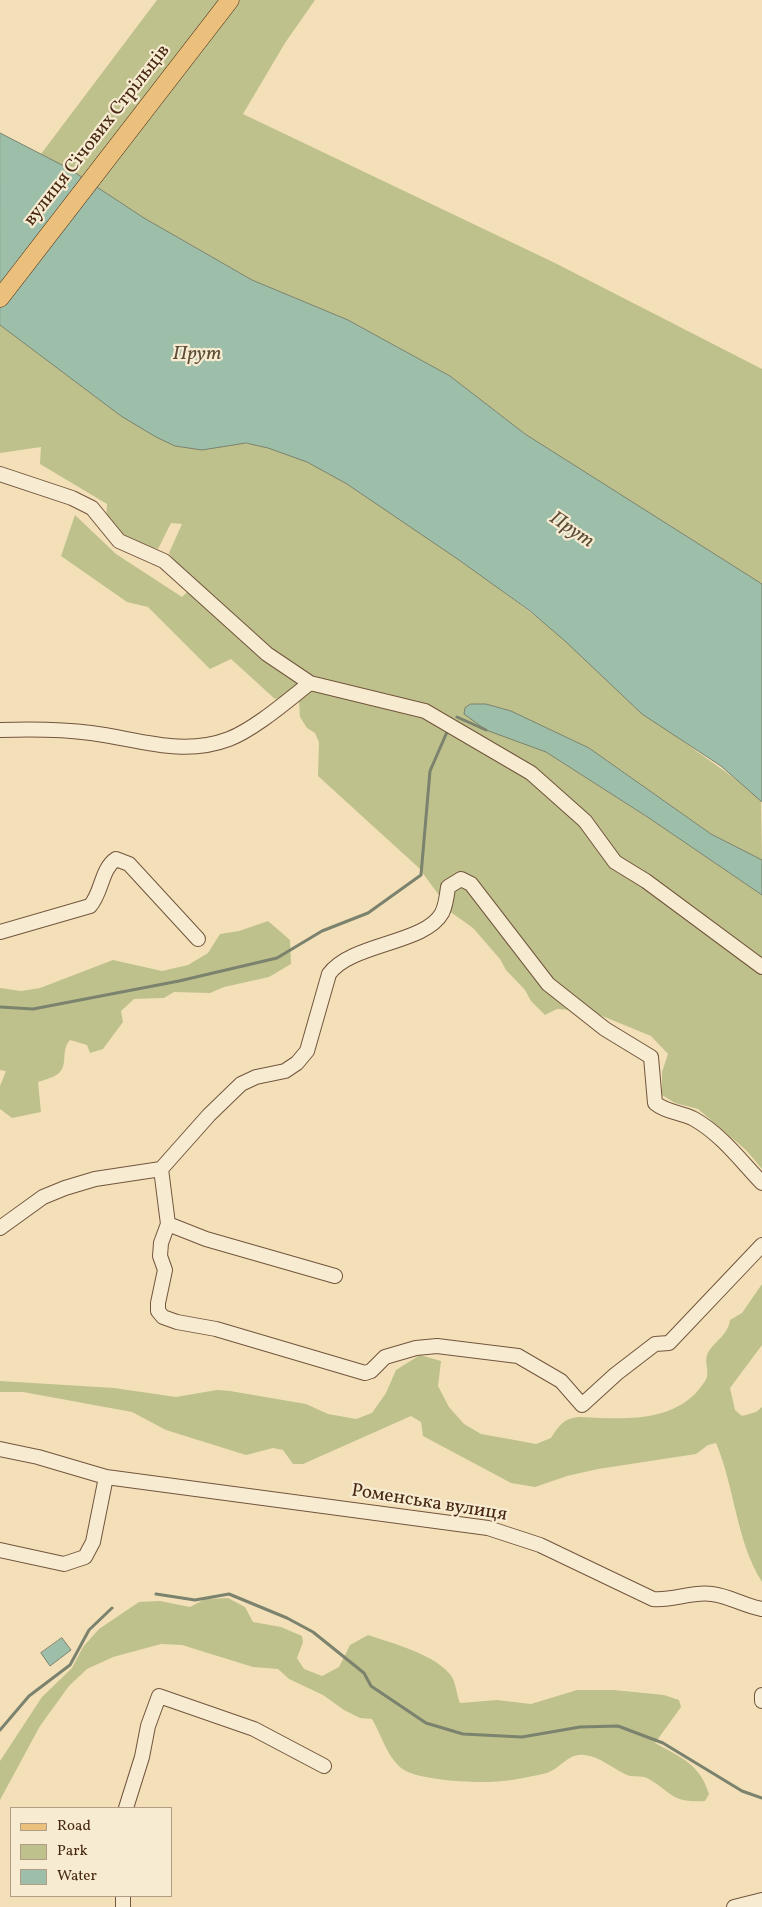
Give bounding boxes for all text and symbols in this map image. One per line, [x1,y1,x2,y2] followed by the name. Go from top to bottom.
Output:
[20,41,176,231] street label: вулиця Січових Стрільців
[173,343,221,367] water label: Прут
[544,507,598,555] water label: Прут
[349,1480,509,1528] street label: Роменська вулиця
[10,1807,172,1897] legend
[57,1816,91,1837] text: Road
[57,1841,88,1862] text: Park
[57,1866,97,1887] text: Water

